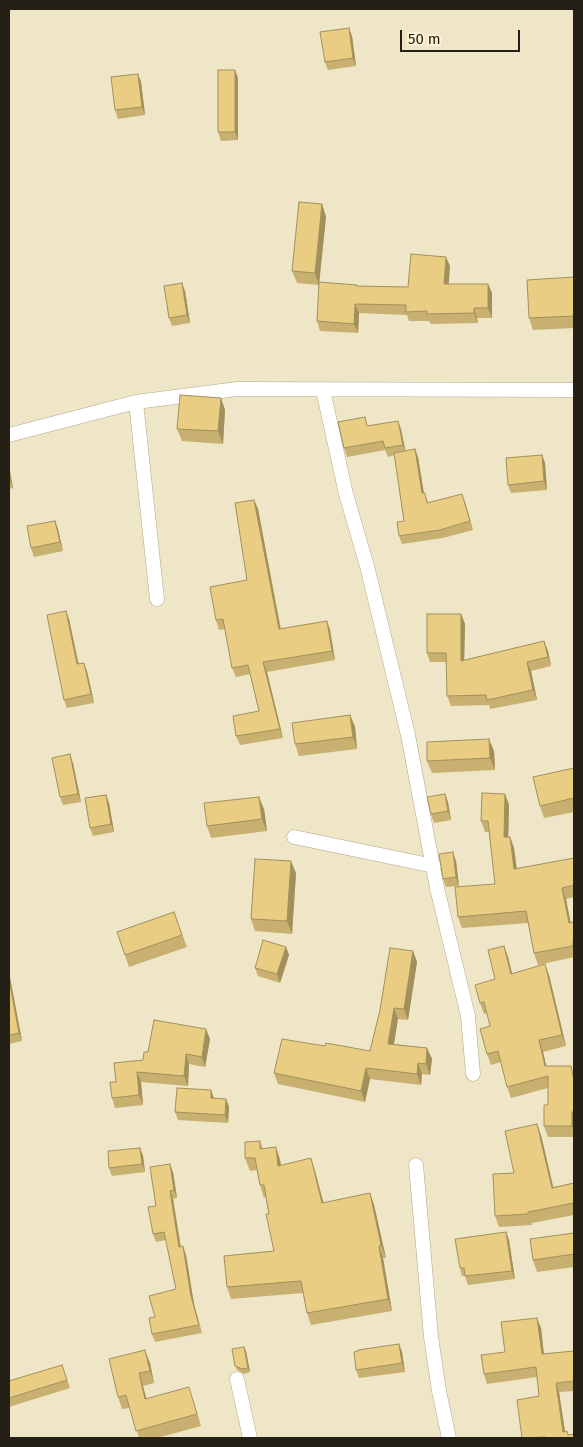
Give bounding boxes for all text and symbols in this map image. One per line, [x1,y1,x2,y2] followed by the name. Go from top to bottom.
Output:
[403,20,523,52] scale bar
[408,30,441,48] text: 50 m

